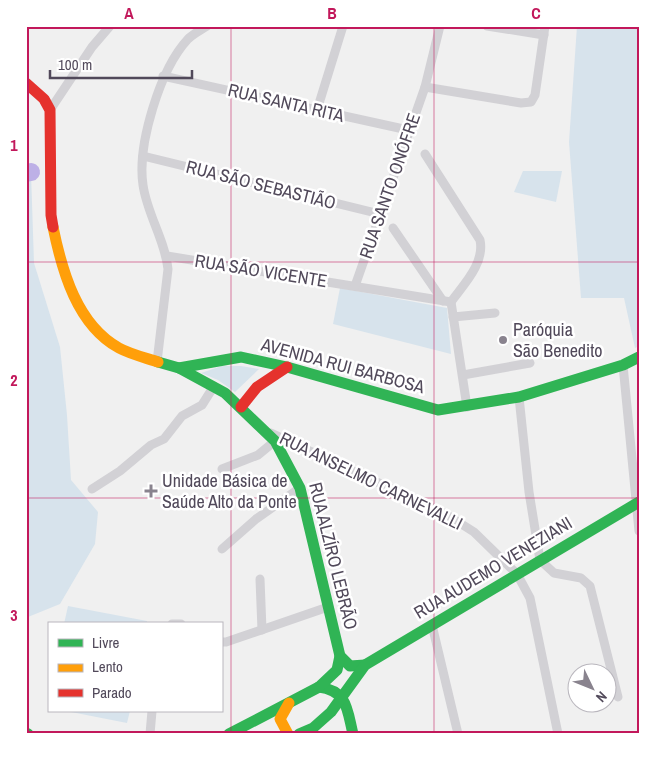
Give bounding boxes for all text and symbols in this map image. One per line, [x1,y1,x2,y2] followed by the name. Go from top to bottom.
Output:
[124,2,134,24] text: A
[327,2,337,24] text: B
[531,2,541,24] text: C
[50,48,192,80] scale bar
[58,54,92,75] text: 100 m
[226,77,347,128] street label: RUA SANTA RITA
[353,110,426,262] street label: RUA SANTO ONÓFRE
[10,134,18,156] text: 1
[184,154,339,215] street label: RUA SÃO SEBASTIÃO
[193,248,329,293] street label: RUA SÃO VICENTE
[513,317,602,363] place label: Paróquia São Benedito
[258,331,428,399] street label: AVENIDA RUI BARBOSA
[497,334,509,346] marker: Paróquia São Benedito
[10,369,18,391] text: 2
[276,425,467,536] street label: RUA ANSELMO CARNEVALLI
[162,468,297,514] place label: Unidade Básica de Saúde Alto da Ponte
[303,480,364,632] street label: RUA ALZÍRO LEBRÃO
[144,484,158,498] marker: Unidade Básica de Saúde Alto da Ponte
[409,510,577,625] street label: RUA AUDEMO VENEZIANI
[10,604,18,626] text: 3
[48,622,222,712] legend
[92,632,120,653] text: Livre
[92,656,123,677] text: Lento
[568,662,618,712] north arrow
[92,682,132,703] text: Parado
[592,688,611,706] text: N

